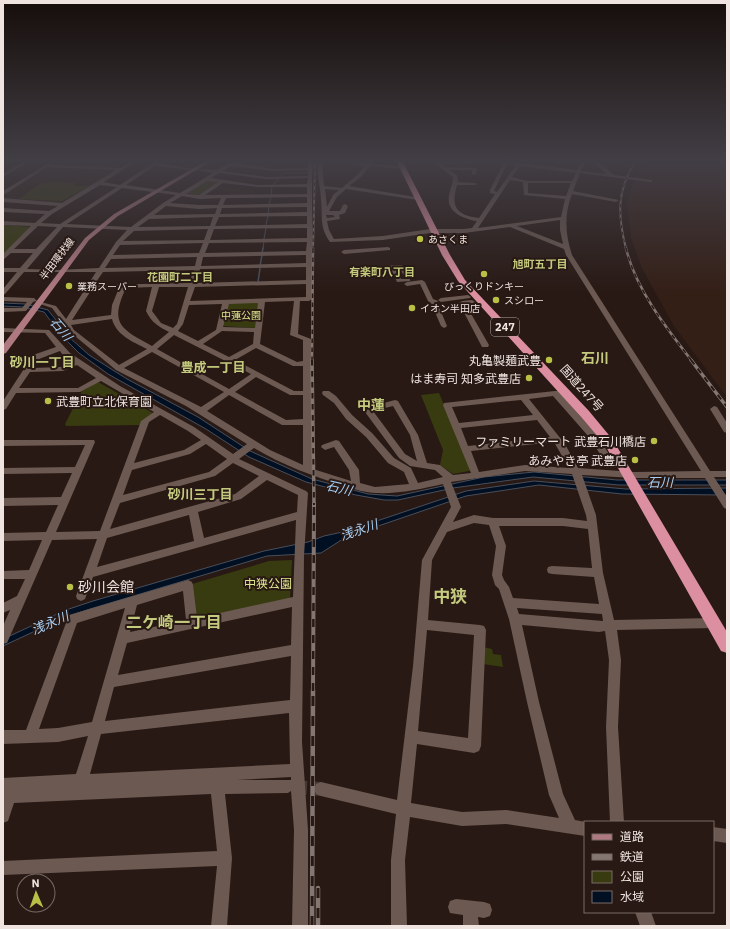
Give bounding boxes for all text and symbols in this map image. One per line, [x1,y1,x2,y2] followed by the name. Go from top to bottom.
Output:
[428,233,468,246] place label: あさくま
[415,234,425,244] marker: あさくま
[37,235,77,283] street label: 半田環状線
[513,257,568,271] district label: 旭町五丁目
[349,265,415,279] district label: 有楽町八丁目
[479,269,489,279] marker: びっくりドンキー
[147,270,213,284] district label: 花園町二丁目
[77,280,137,293] place label: 業務スーパー
[444,280,524,293] place label: びっくりドンキー
[64,281,74,291] marker: 業務スーパー
[504,294,544,307] place label: スシロー
[491,295,501,305] marker: スシロー
[420,302,480,315] place label: イオン半田店
[407,303,417,313] marker: イオン半田店
[221,309,261,322] park label: 中蓮公園
[46,314,77,346] water label: 石川
[491,318,519,336] road number: 247
[581,349,609,367] district label: 石川
[469,353,541,368] place label: 丸亀製麺武豊
[9,354,75,371] district label: 砂川一丁目
[544,355,554,365] marker: 丸亀製麺武豊
[180,359,246,376] district label: 豊成一丁目
[557,362,607,414] street label: 国道247号
[410,371,521,386] place label: はま寿司 知多武豊店
[524,373,534,383] marker: はま寿司 知多武豊店
[56,394,152,409] place label: 武豊町立北保育園
[43,396,53,406] marker: 武豊町立北保育園
[357,396,385,414] district label: 中蓮
[475,434,646,449] place label: ファミリーマート 武豊石川橋店
[649,436,659,446] marker: ファミリーマート 武豊石川橋店
[528,453,627,468] place label: あみやき亭 武豊店
[630,455,640,465] marker: あみやき亭 武豊店
[647,474,675,491] water label: 石川
[324,477,356,500] water label: 石川
[167,486,233,503] district label: 砂川三丁目
[338,515,382,544] water label: 浅永川
[244,576,292,591] park label: 中狭公園
[78,578,134,596] place label: 砂川会館
[65,582,75,592] marker: 砂川会館
[433,585,467,607] district label: 中狭
[29,607,73,638] water label: 浅永川
[126,612,222,632] district label: 二ケ崎一丁目
[584,821,714,913] legend
[620,829,644,844] text: 道路
[620,849,644,864] text: 鉄道
[620,869,644,884] text: 公園
[16,873,56,913] north arrow
[31,876,40,890] text: N
[620,889,644,904] text: 水域

